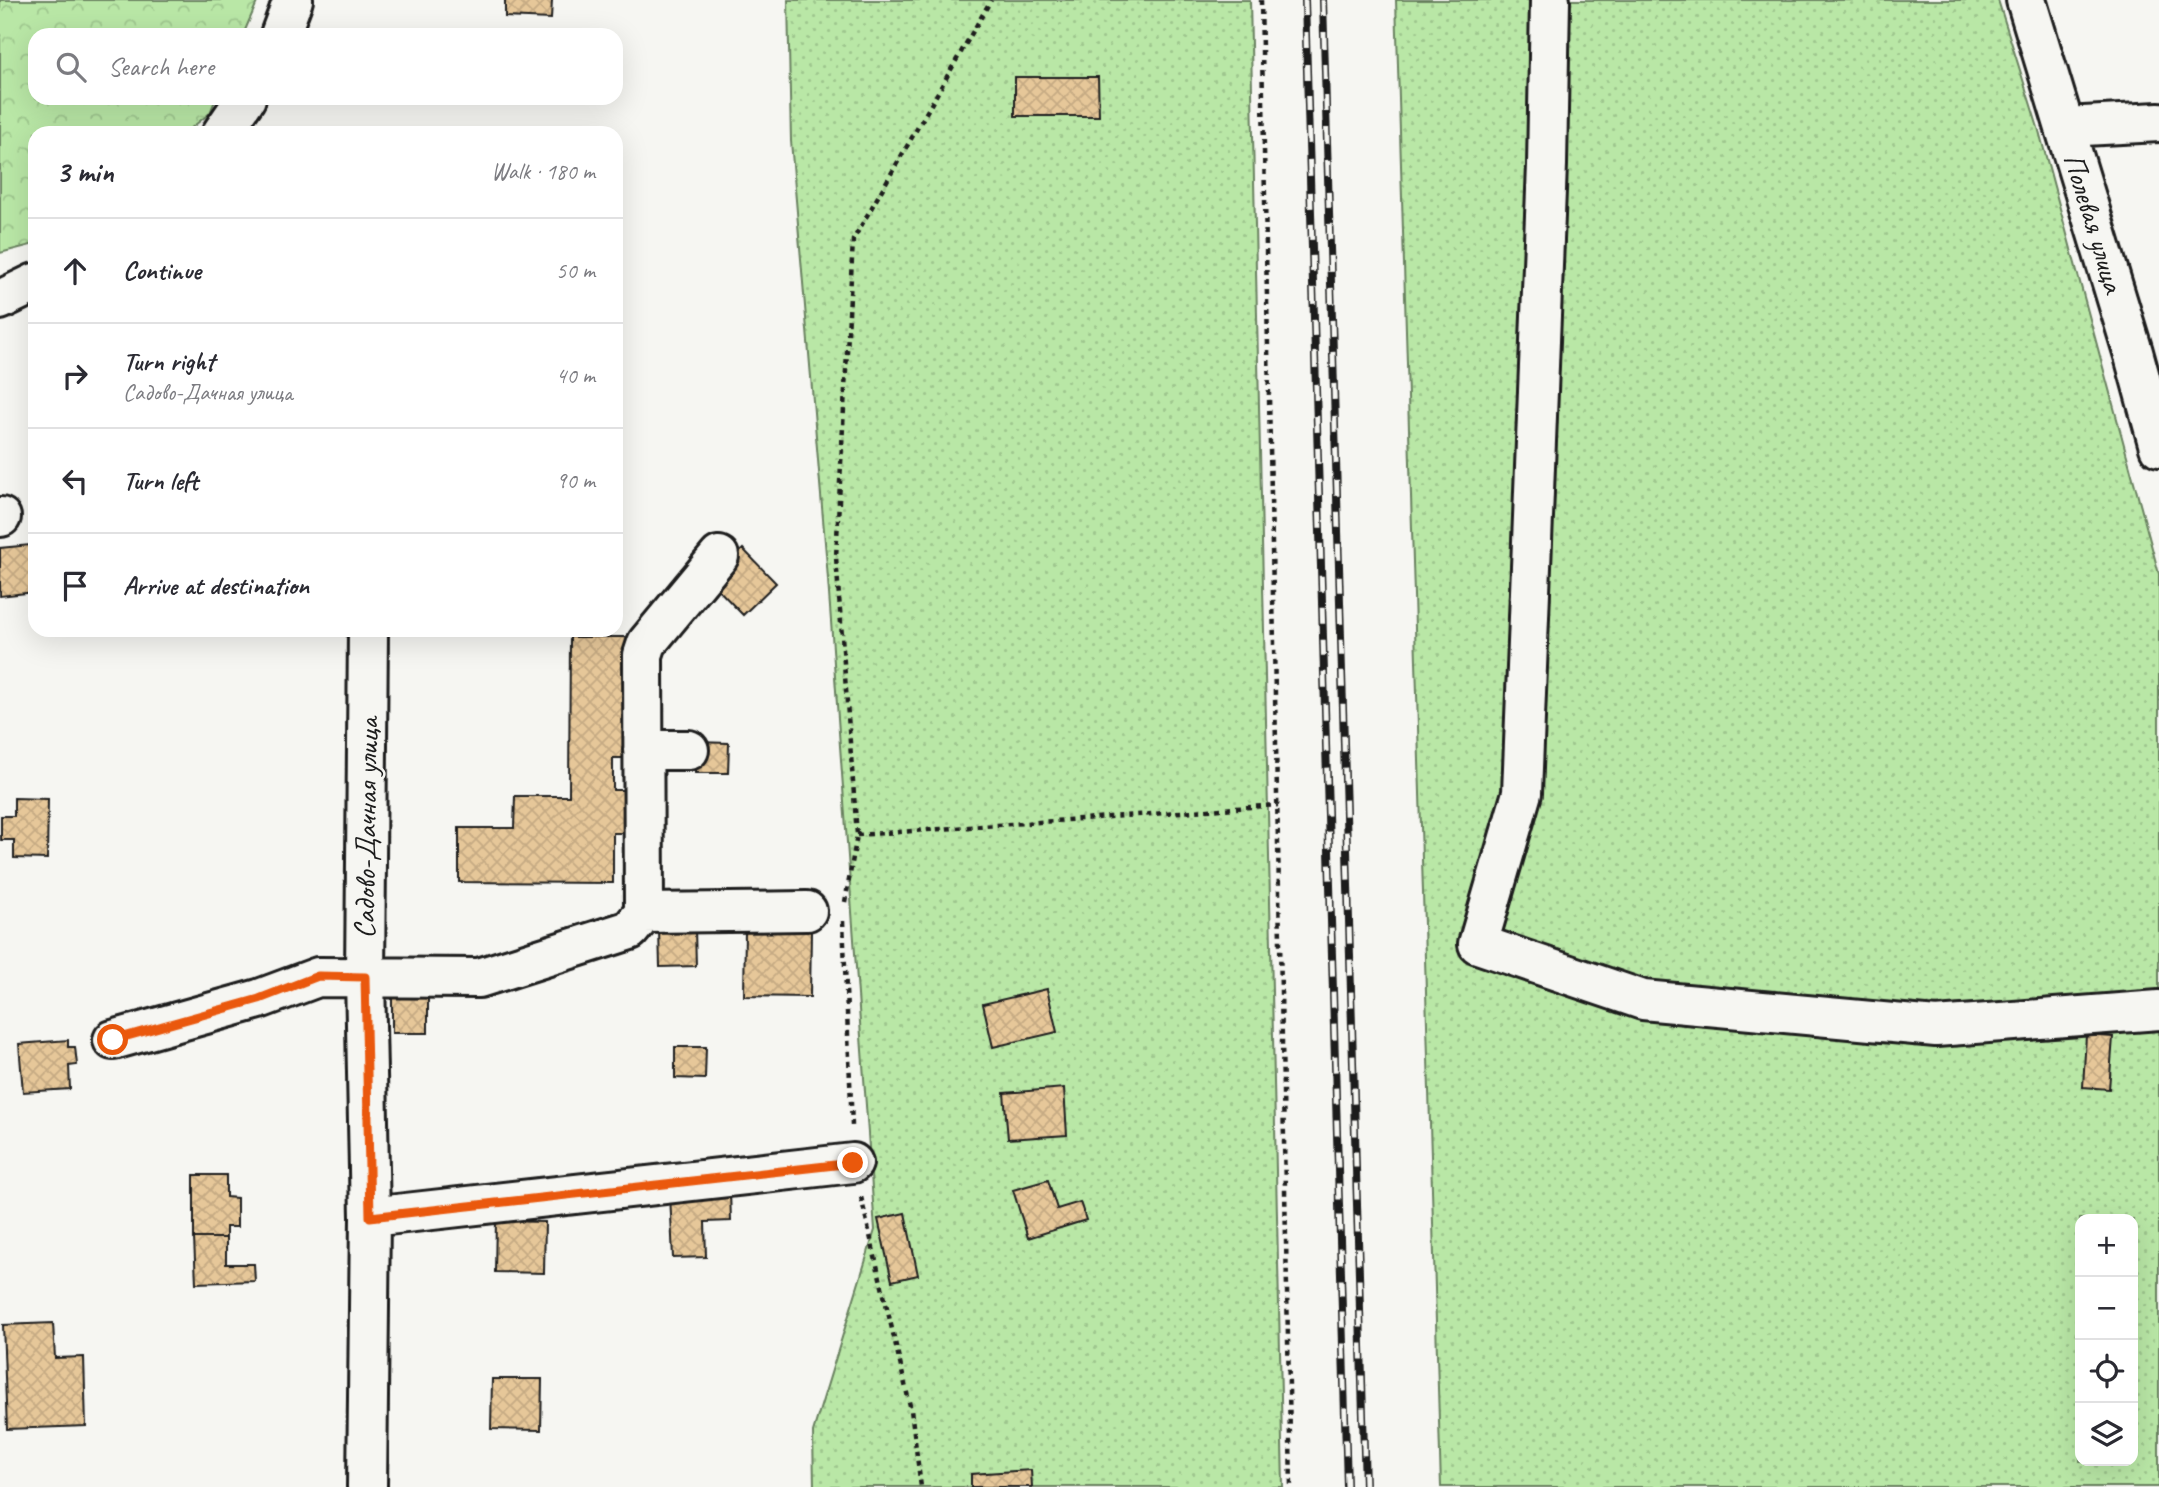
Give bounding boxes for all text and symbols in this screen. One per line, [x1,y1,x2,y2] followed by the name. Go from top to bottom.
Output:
[28,28,623,105] search box
[52,48,90,86] icon: search
[108,50,214,83] text: Search here
[2055,149,2134,299] street label: Полевая улица
[56,153,113,191] text: 3 min
[491,157,595,186] text: Walk · 180 m
[56,252,94,290] icon: ahead
[123,254,201,287] text: Continue
[556,256,595,285] text: 50 m
[123,345,214,378] text: Turn right
[56,357,94,395] icon: right
[556,361,595,390] text: 40 m
[123,378,293,407] text: Садово-Дачная улица
[56,462,94,500] icon: left
[123,464,198,497] text: Turn left
[556,466,595,495] text: 90 m
[56,567,94,605] icon: arrive
[123,569,309,602] text: Arrive at destination
[345,714,387,939] street label: Садово-Дачная улица
[97,1024,128,1055] route start
[837,1147,868,1178] route end
[2075,1214,2138,1466] map controls
[2075,1214,2138,1277] button: +
[2075,1277,2138,1340] button: −
[2075,1340,2138,1403] button: locate
[2075,1403,2138,1466] button: layers

